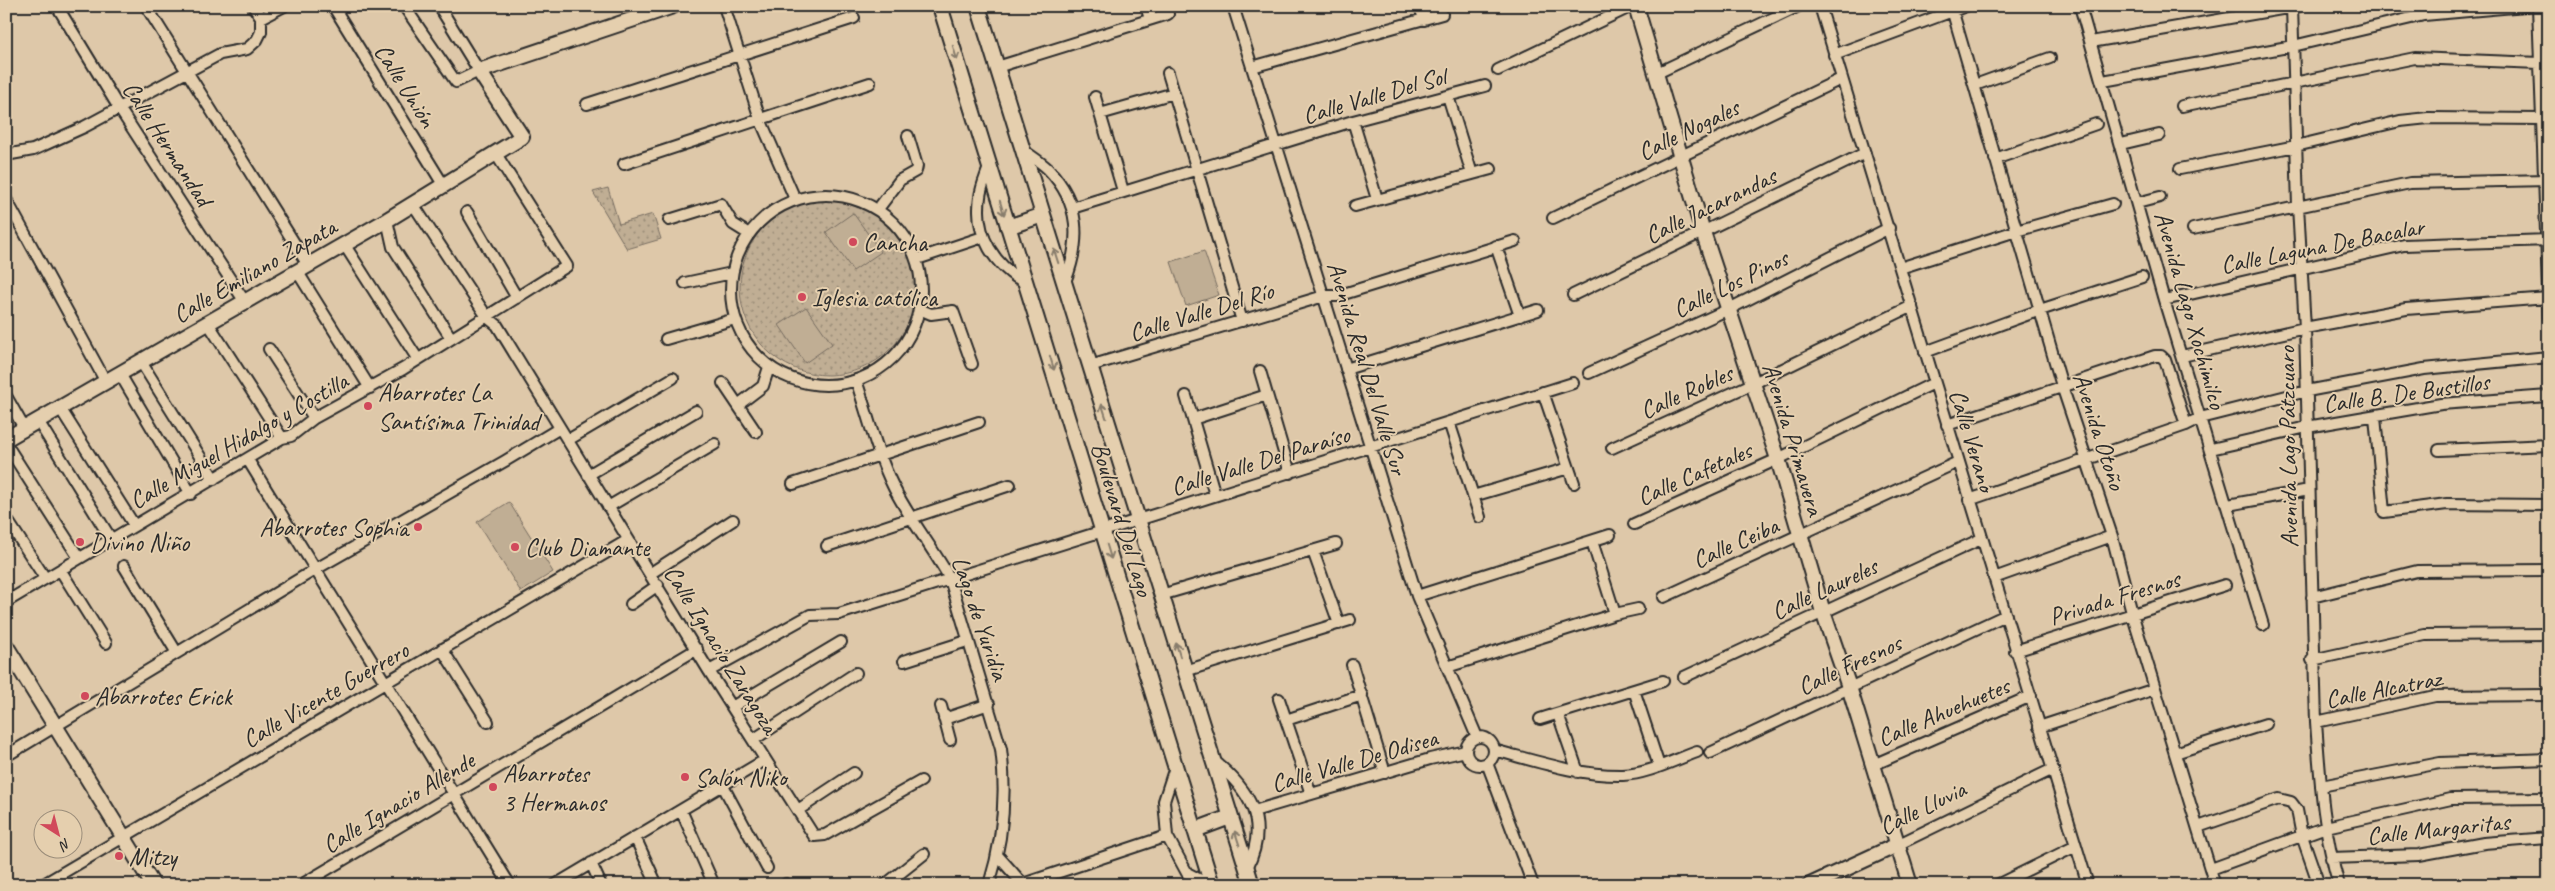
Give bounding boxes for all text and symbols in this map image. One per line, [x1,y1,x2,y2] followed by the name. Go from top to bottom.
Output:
[367,37,444,134] street label: Calle Unión
[950,44,960,60] one-way arrow
[1299,59,1454,132] street label: Calle Valle Del Sol
[115,75,222,215] street label: Calle Hermandad
[1632,91,1747,168] street label: Calle Nogales
[1639,159,1784,251] street label: Calle Jacarandas
[998,200,1008,216] one-way arrow
[2147,208,2234,414] street label: Avenida Lago Xochimilco
[167,210,344,331] street label: Calle Emiliano Zapata
[2218,210,2429,281] street label: Calle Laguna De Bacalar
[863,227,929,259] place label: Cancha
[847,236,859,248] marker: Cancha
[1667,241,1796,326] street label: Calle Los Pinos
[1051,248,1061,264] one-way arrow
[1319,258,1415,481] street label: Avenida Real Del Valle Sur
[1125,274,1278,349] street label: Calle Valle Del Río
[812,282,939,314] place label: Iglesia católica
[796,291,808,303] marker: Iglesia católica
[2270,345,2306,548] street label: Avenida Lago Pátzcuaro
[1047,355,1057,371] one-way arrow
[1635,356,1740,427] street label: Calle Robles
[1755,359,1832,521] street label: Avenida Primavera
[123,364,355,517] street label: Calle Miguel Hidalgo y Costilla
[2321,365,2494,420] street label: Calle B. De Bustillos
[2065,369,2133,495] street label: Avenida Otoño
[378,377,542,438] place label: Abarrotes La Santísima Trinidad
[1941,385,2004,498] street label: Calle Verano
[362,400,374,412] marker: Abarrotes La Santísima Trinidad
[1099,404,1108,419] one-way arrow
[1167,418,1355,503] street label: Calle Valle Del Paraíso
[1632,433,1759,513] street label: Calle Cafetales
[1084,439,1161,601] street label: Boulevard Del Lago
[1687,509,1785,576] street label: Calle Ceiba
[259,512,411,544] place label: Abarrotes Sophia
[412,521,424,533] marker: Abarrotes Sophia
[90,527,190,559] place label: Divino Niño
[525,532,651,564] place label: Club Diamante
[74,536,86,548] marker: Divino Niño
[509,541,521,553] marker: Club Diamante
[1105,544,1114,559] one-way arrow
[1766,549,1885,627] street label: Calle Laureles
[944,552,1017,686] street label: Lago de Yuridia
[656,559,787,742] street label: Calle Ignacio Zaragoza
[2045,562,2186,633] street label: Privada Fresnos
[1792,626,1909,703] street label: Calle Fresnos
[237,634,415,755] street label: Calle Vicente Guerrero
[1173,642,1183,658] one-way arrow
[2323,661,2447,716] street label: Calle Alcatraz
[1872,669,2017,754] street label: Calle Ahuehuetes
[95,681,234,713] place label: Abarrotes Erick
[79,690,91,702] marker: Abarrotes Erick
[1267,721,1443,800] street label: Calle Valle De Odisea
[316,744,482,861] street label: Calle Ignacio Allende
[503,758,608,819] place label: Abarrotes 3 Hermanos
[695,762,789,794] place label: Salón Niko
[679,771,691,783] marker: Salón Niko
[1874,772,1973,843] street label: Calle Lluvia
[487,781,499,793] marker: Abarrotes 3 Hermanos
[2365,805,2513,852] street label: Calle Margaritas
[32,808,82,858] north arrow
[1232,831,1242,847] one-way arrow
[55,835,74,855] text: N
[129,841,179,873] place label: Mitzy
[113,850,125,862] marker: Mitzy

